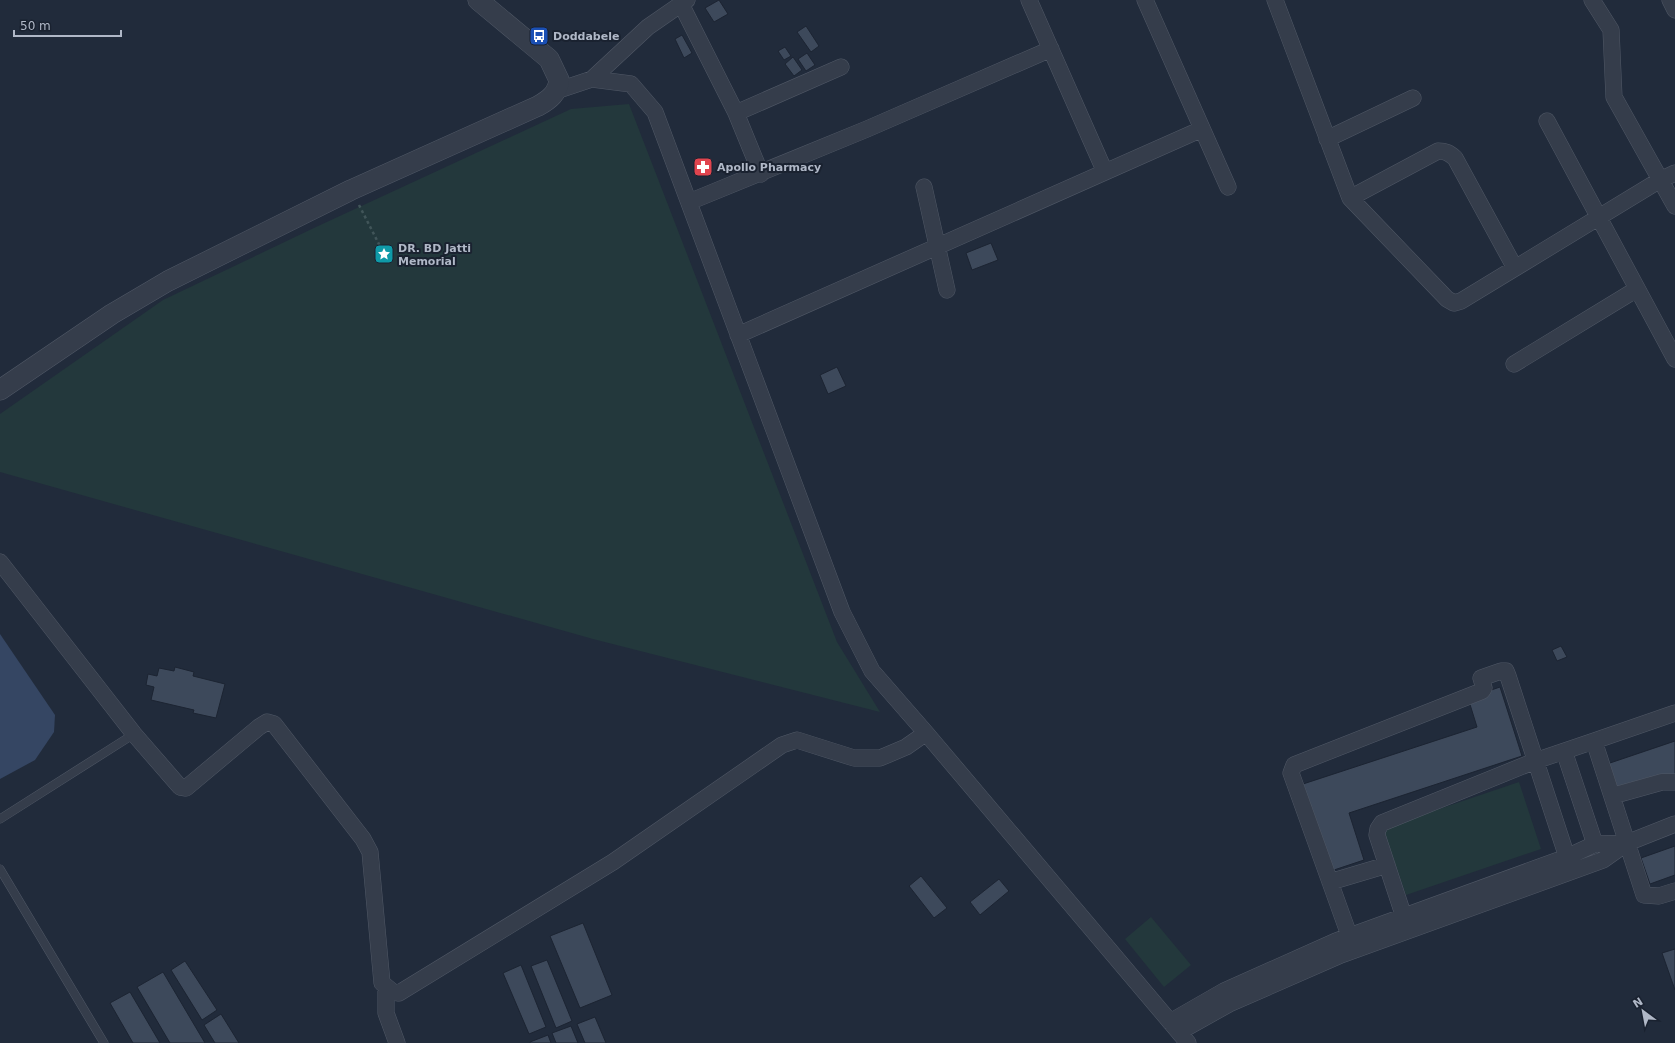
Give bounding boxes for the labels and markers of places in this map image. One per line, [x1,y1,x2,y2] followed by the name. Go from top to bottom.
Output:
[528,25,550,47] bus stop icon: Doddabele
[553,30,619,43] place label: Doddabele
[692,156,714,178] pharmacy icon: Apollo Pharmacy
[717,161,821,174] place label: Apollo Pharmacy
[398,242,471,268] place label: DR. BD Jatti Memorial
[373,243,395,265] place icon: DR. BD Jatti Memorial

